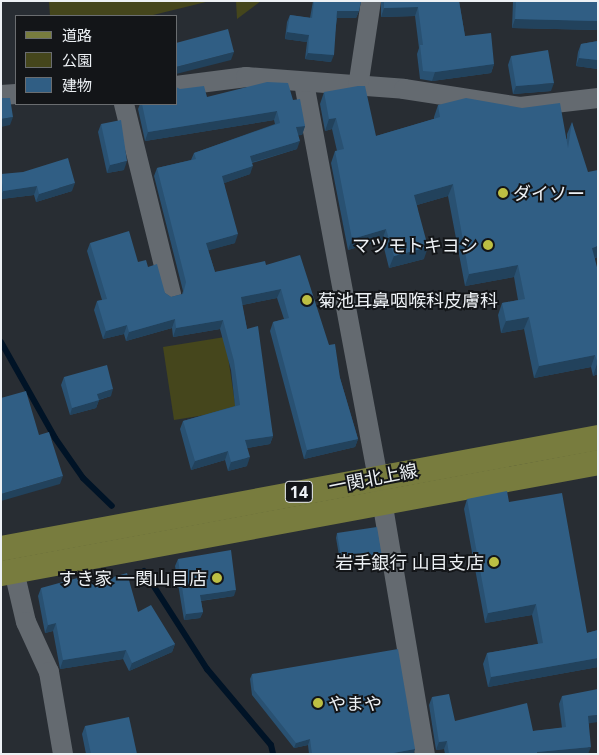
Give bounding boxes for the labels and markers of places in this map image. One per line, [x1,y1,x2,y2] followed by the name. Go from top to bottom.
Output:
[513,182,585,204] place label: ダイソー
[497,187,509,199] marker: ダイソー
[352,234,478,256] place label: マツモトキヨシ
[482,239,494,251] marker: マツモトキヨシ
[318,289,498,311] place label: 菊池耳鼻咽喉科皮膚科
[300,293,314,307] marker: 菊池耳鼻咽喉科皮膚科
[335,551,484,573] place label: 岩手銀行 山目支店
[488,556,500,568] marker: 岩手銀行 山目支店
[58,567,207,589] place label: すき家 一関山目店
[211,572,223,584] marker: すき家 一関山目店
[328,692,382,714] place label: やまや
[312,697,324,709] marker: やまや

